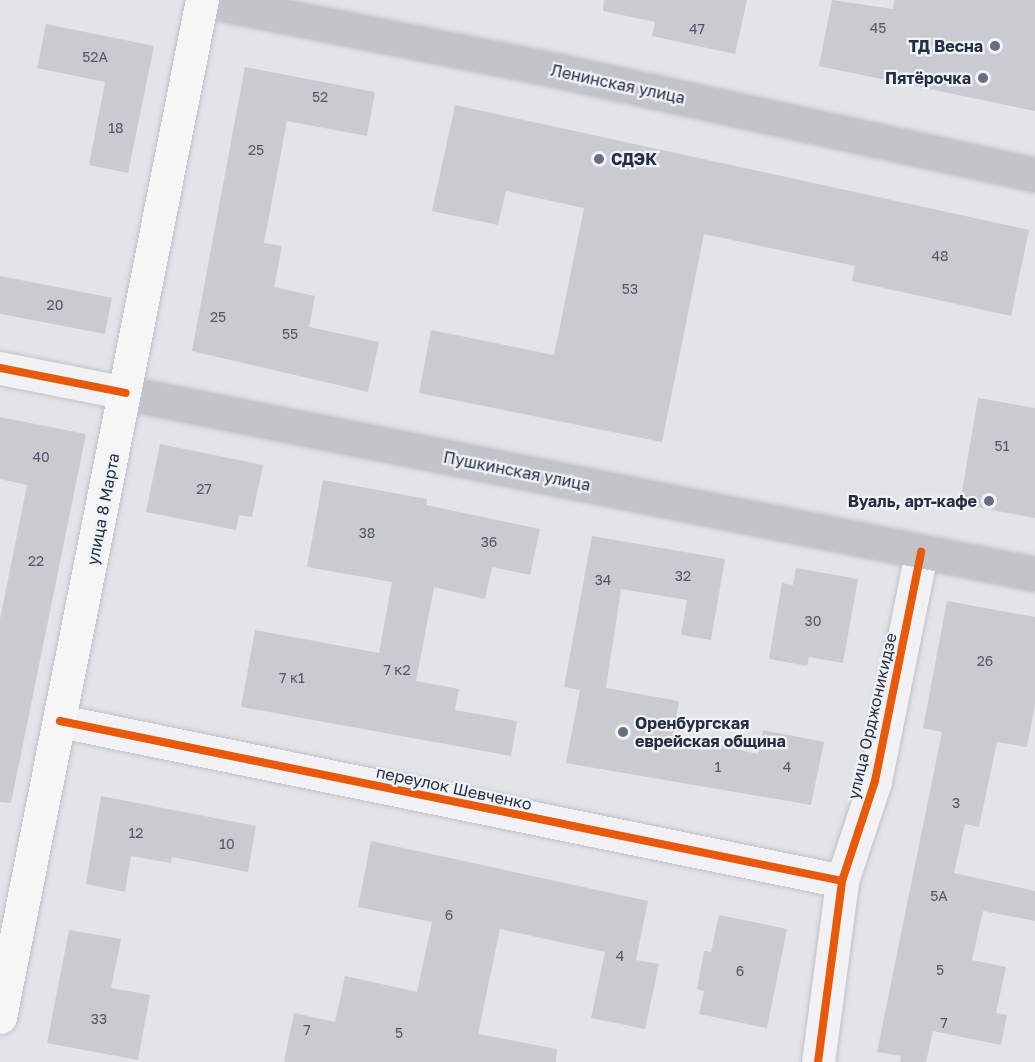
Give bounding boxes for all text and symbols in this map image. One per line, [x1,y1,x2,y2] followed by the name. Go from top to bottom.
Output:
[870,20,886,36] house number: 45
[689,21,705,37] house number: 47
[908,36,983,56] place label: ТД Весна
[988,39,1002,53] marker: ТД Весна
[82,49,108,65] house number: 52А
[549,60,687,108] street label: Ленинская улица
[885,68,971,88] place label: Пятёрочка
[976,71,990,85] marker: Пятёрочка
[312,89,328,105] house number: 52
[108,120,124,136] house number: 18
[248,142,264,158] house number: 25
[611,149,657,169] place label: СДЭК
[592,152,606,166] marker: СДЭК
[931,248,949,264] house number: 48
[622,281,638,297] house number: 53
[47,297,63,313] house number: 20
[210,309,226,325] house number: 25
[282,326,298,342] house number: 55
[995,438,1009,454] house number: 51
[442,447,592,495] street label: Пушкинская улица
[32,449,50,465] house number: 40
[83,451,123,567] street label: улица 8 Марта
[196,481,212,497] house number: 27
[848,491,977,511] place label: Вуаль, арт-кафе
[982,494,996,508] marker: Вуаль, арт-кафе
[359,525,375,541] house number: 38
[481,534,497,550] house number: 36
[28,553,44,569] house number: 22
[675,568,691,584] house number: 32
[595,572,611,588] house number: 34
[805,613,821,629] house number: 30
[844,631,900,801] street label: улица Орджоникидзе
[977,653,993,669] house number: 26
[383,662,411,678] house number: 7 к2
[279,670,305,686] house number: 7 к1
[635,713,786,751] place label: Оренбургская еврейская община
[616,725,630,739] marker: Оренбургская еврейская община
[715,759,721,775] house number: 1
[783,759,791,775] house number: 4
[374,762,534,814] street label: переулок Шевченко
[952,795,960,811] house number: 3
[129,825,143,841] house number: 12
[219,836,235,852] house number: 10
[930,888,948,904] house number: 5А
[445,907,453,923] house number: 6
[616,948,624,964] house number: 4
[936,962,944,978] house number: 5
[736,963,744,979] house number: 6
[91,1011,107,1027] house number: 33
[940,1015,948,1031] house number: 7
[303,1022,311,1038] house number: 7
[395,1025,403,1041] house number: 5

